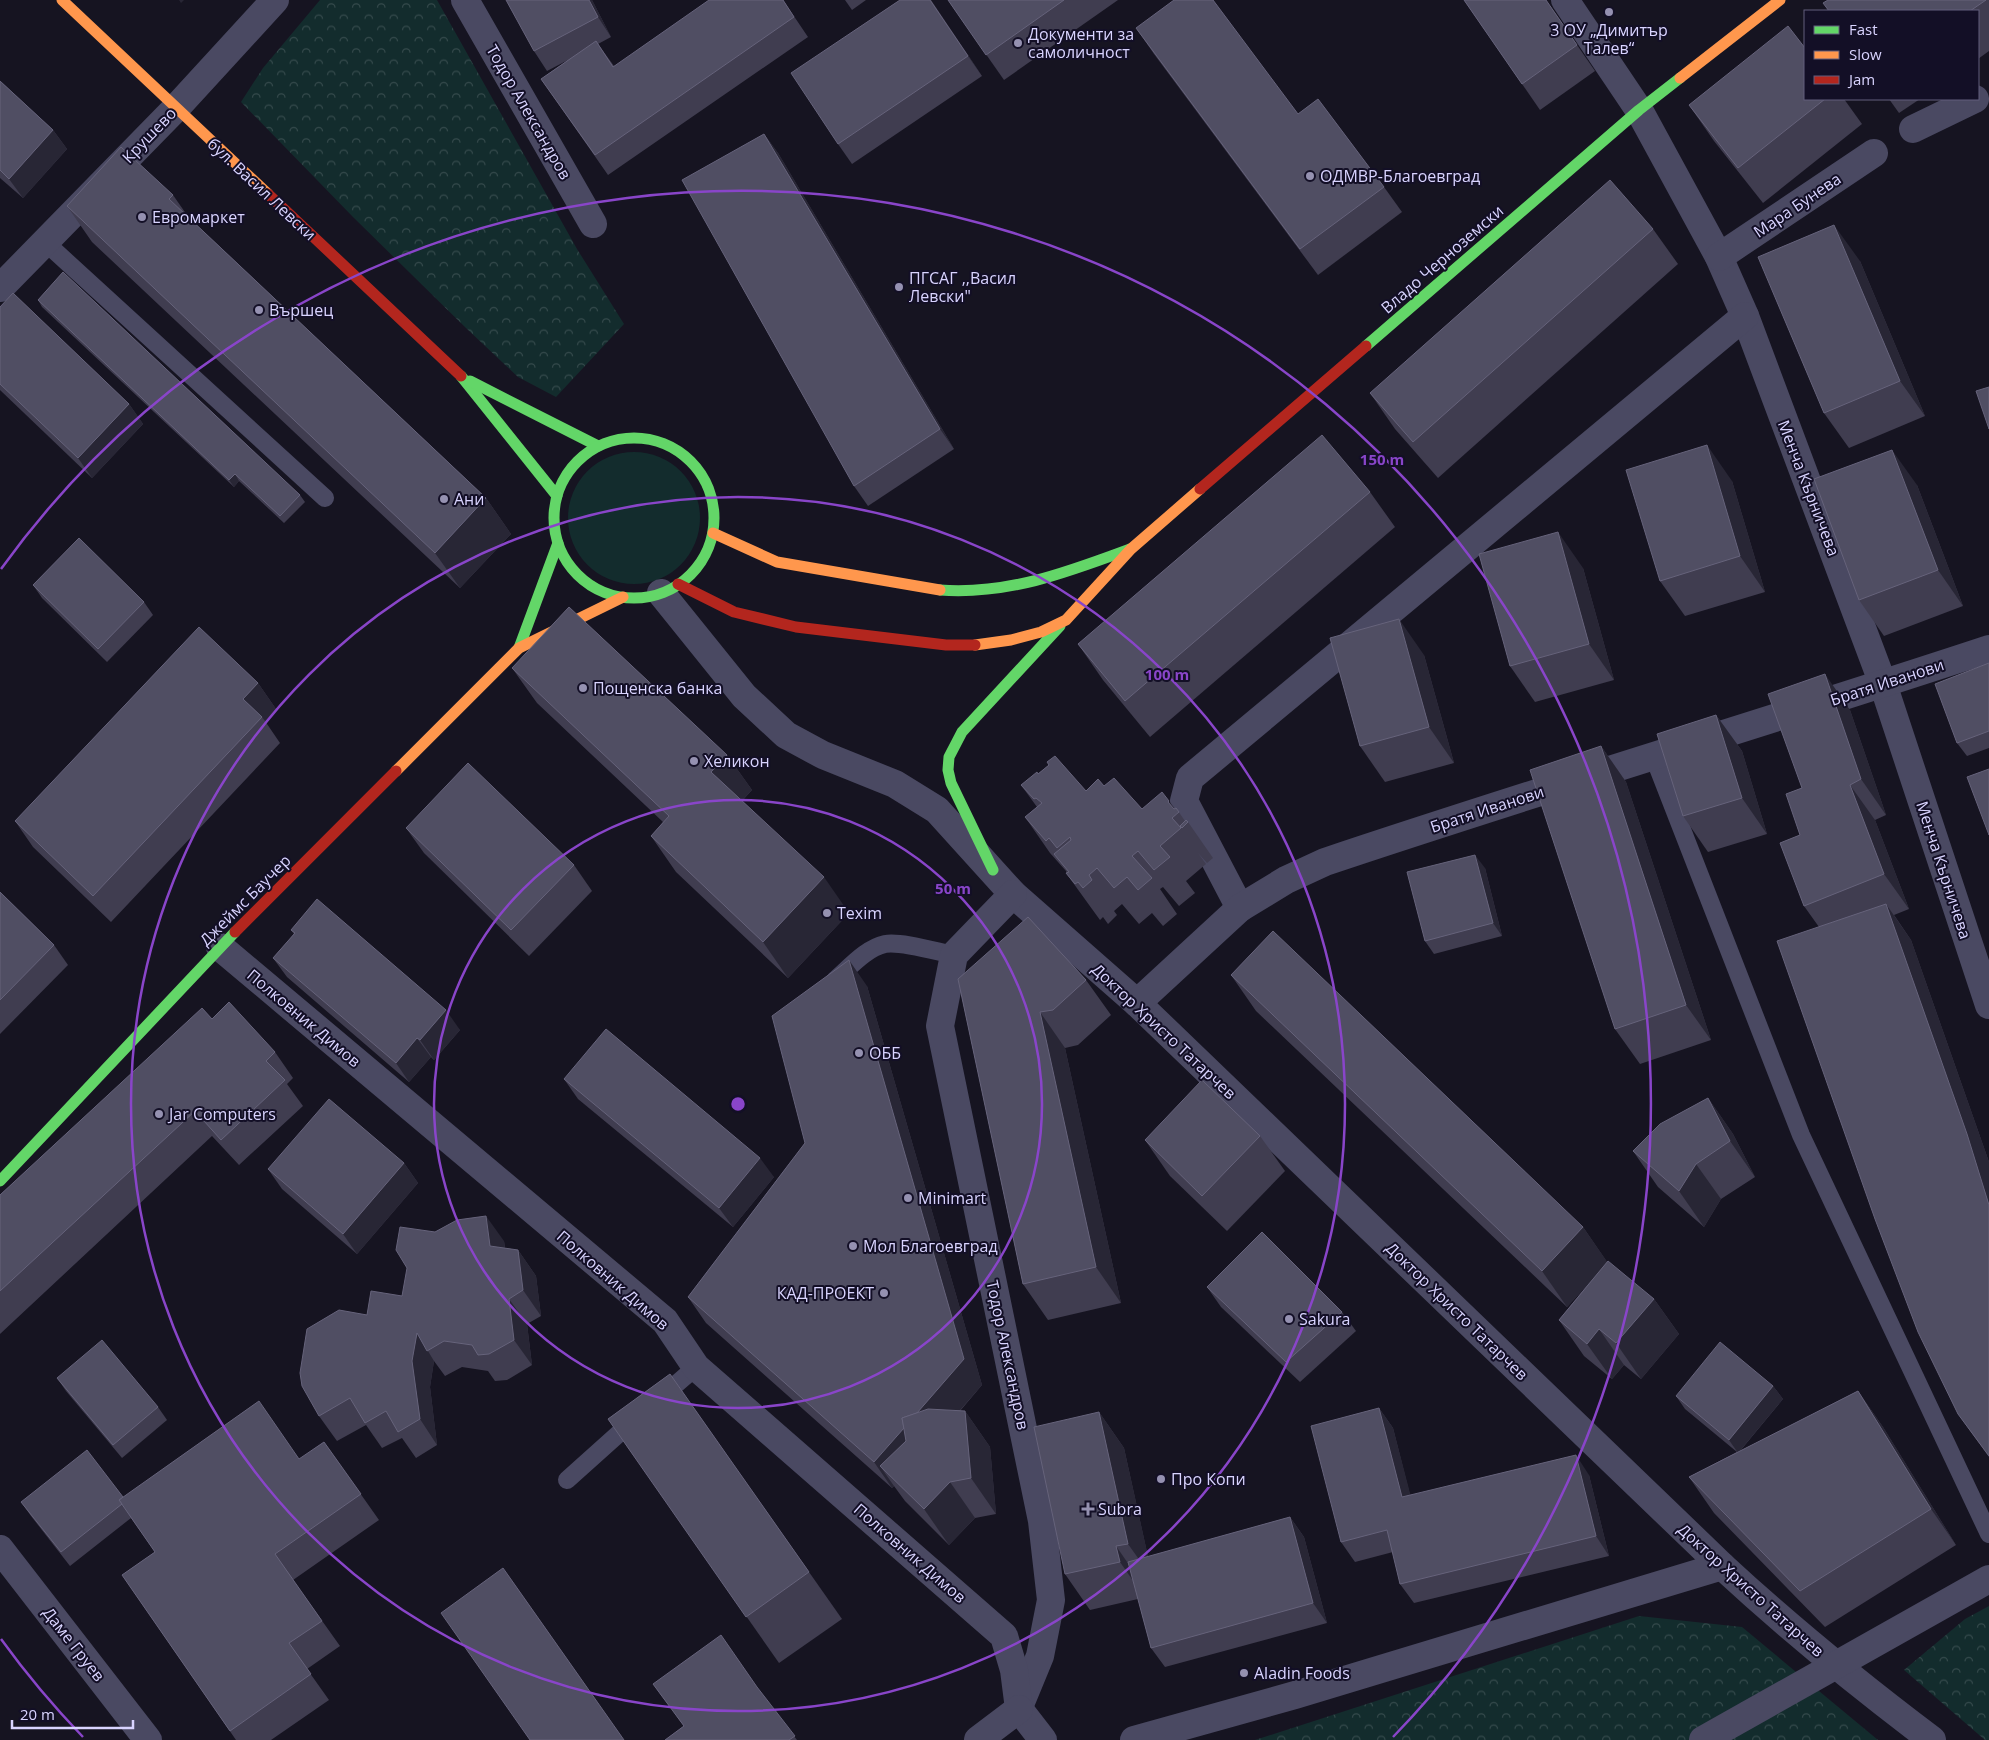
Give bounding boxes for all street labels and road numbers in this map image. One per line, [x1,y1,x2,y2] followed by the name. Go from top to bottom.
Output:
[481,41,577,183] street label: Тодор Александров
[117,102,181,168] street label: Крушево
[203,133,321,245] street label: бул. Васил Левски
[1749,168,1845,242] street label: Мара Бунева
[1376,200,1508,318] street label: Владо Черноземски
[1773,417,1845,559] street label: Менча Кърничева
[1827,653,1947,711] street label: Братя Иванови
[1427,780,1547,838] street label: Братя Иванови
[1911,798,1977,942] street label: Менча Кърничева
[195,850,295,950] street label: Джеймс Баучер
[1087,958,1241,1104] street label: Доктор Христо Татарчев
[243,964,365,1072] street label: Полковник Димов
[552,1225,674,1335] street label: Полковник Димов
[1381,1237,1533,1385] street label: Доктор Христо Татарчев
[981,1278,1035,1432] street label: Тодор Александров
[849,1498,971,1608] street label: Полковник Димов
[1673,1518,1829,1662] street label: Доктор Христо Татарчев
[38,1602,110,1686] street label: Даме Груев

